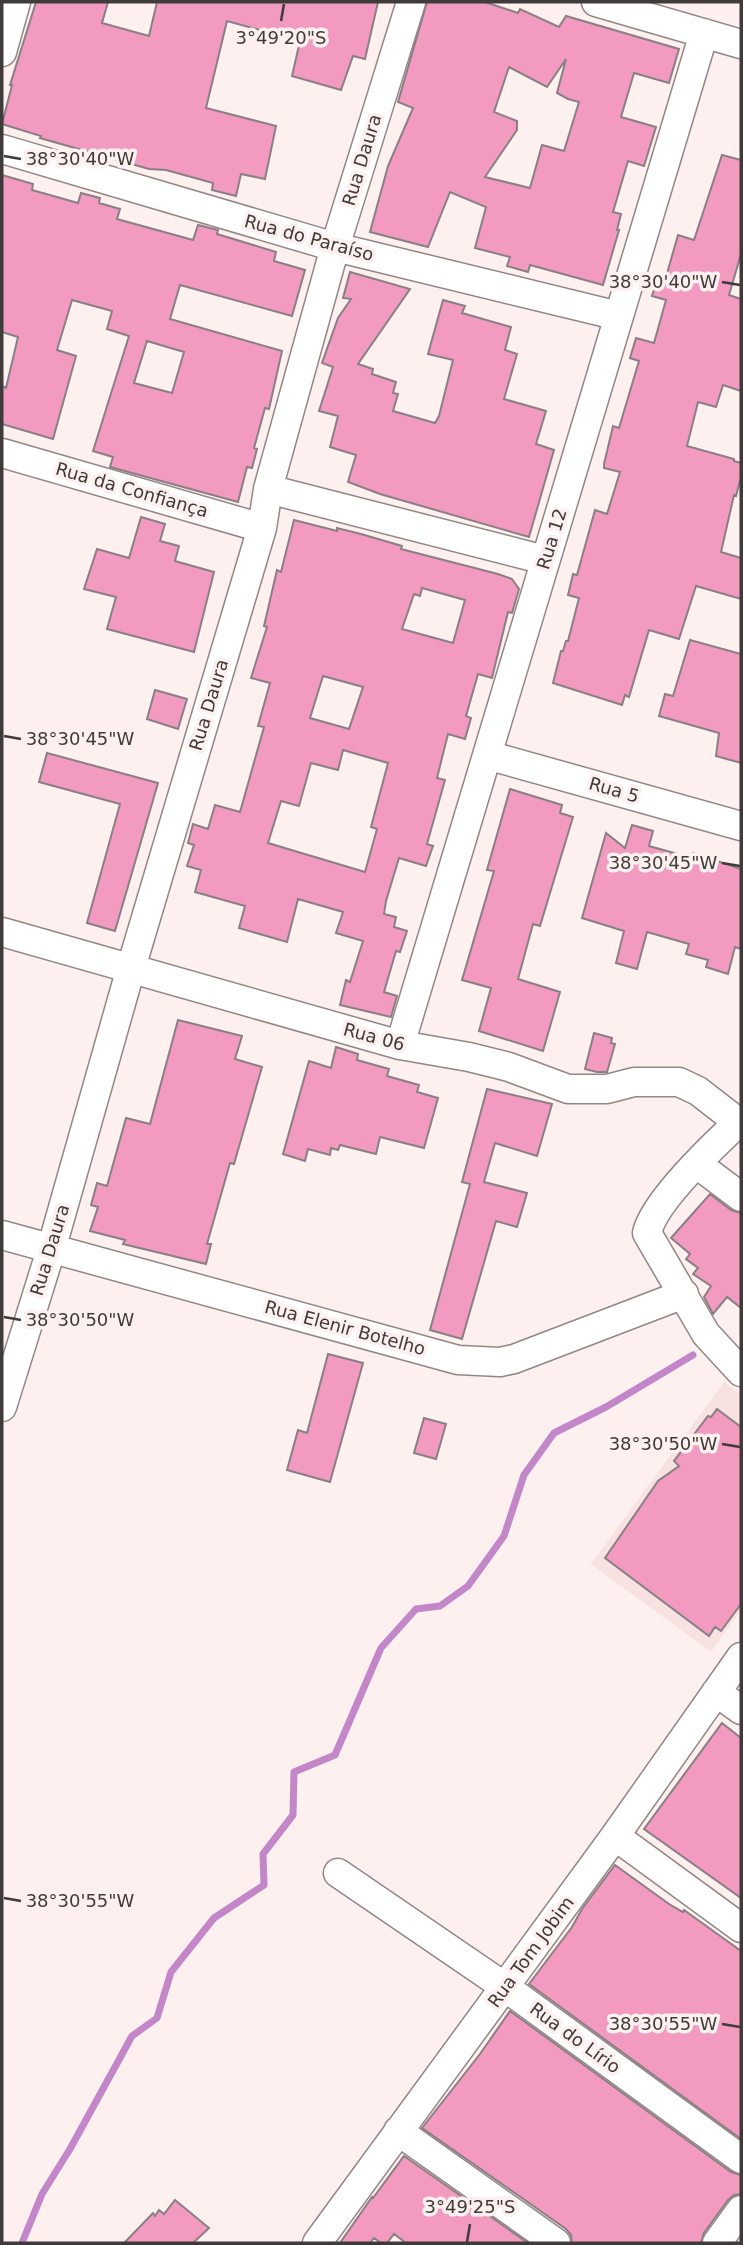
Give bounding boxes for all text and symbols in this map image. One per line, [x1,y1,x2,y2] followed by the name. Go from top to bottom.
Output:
[236,27,326,48] text: 3°49'20"S
[338,112,385,208] street label: Rua Daura
[26,148,135,169] text: 38°30'40"W
[242,210,376,265] street label: Rua do Paraíso
[609,271,718,292] text: 38°30'40"W
[53,458,211,521] street label: Rua da Confiança
[532,506,571,572] street label: Rua 12
[185,657,232,753] street label: Rua Daura
[26,728,135,749] text: 38°30'45"W
[587,772,642,807] street label: Rua 5
[609,852,718,873] text: 38°30'45"W
[341,1018,407,1055] street label: Rua 06
[26,1202,73,1298] street label: Rua Daura
[262,1296,428,1359] street label: Rua Elenir Botelho
[26,1309,135,1330] text: 38°30'50"W
[609,1433,718,1454] text: 38°30'50"W
[26,1890,135,1911] text: 38°30'55"W
[483,1892,578,2011] street label: Rua Tom Jobim
[526,1998,625,2077] street label: Rua do Lírio
[609,2013,718,2034] text: 38°30'55"W
[425,2196,515,2217] text: 3°49'25"S

